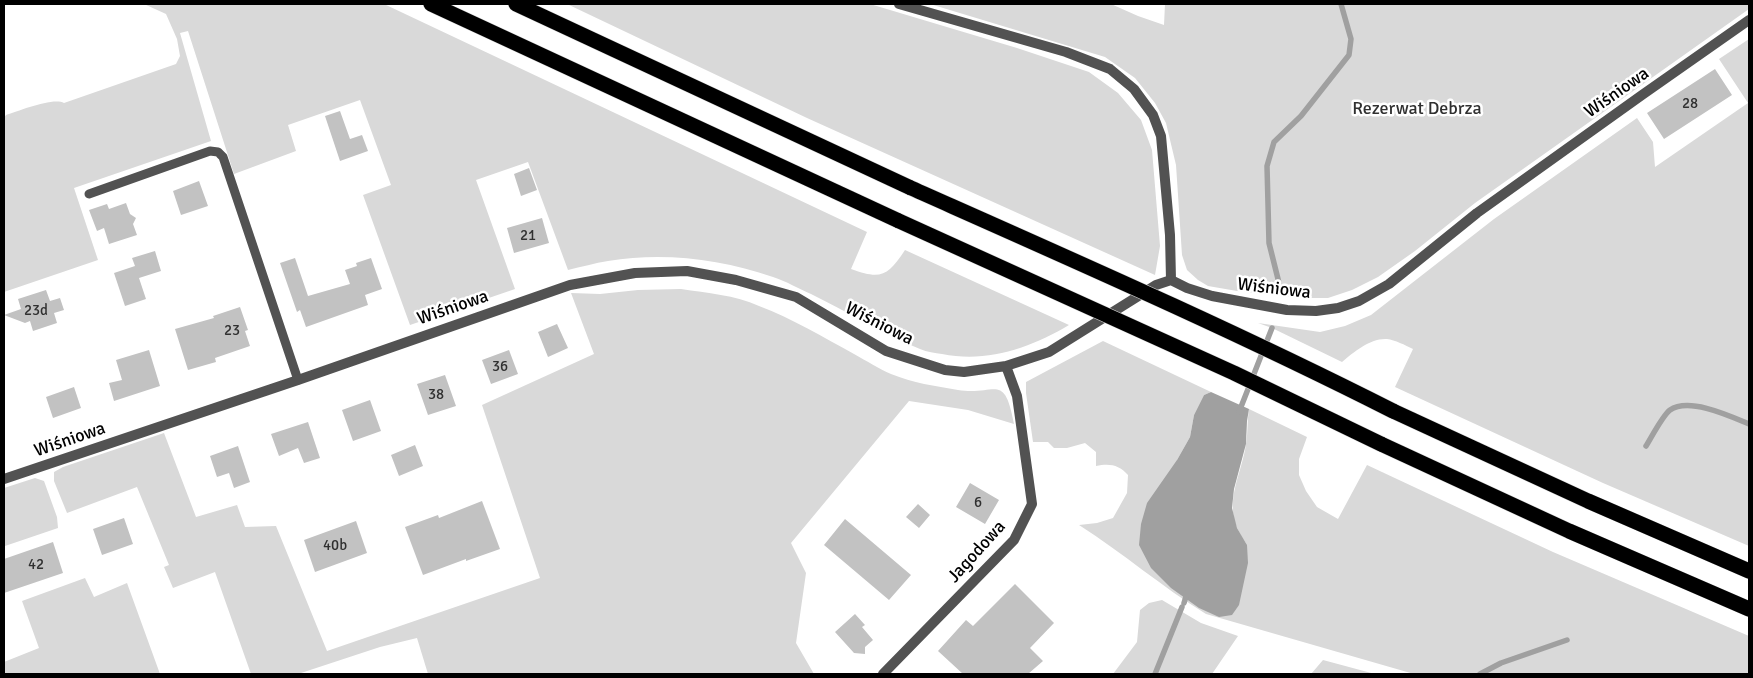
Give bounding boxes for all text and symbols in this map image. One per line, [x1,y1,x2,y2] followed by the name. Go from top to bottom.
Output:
[1581,63,1653,123] street label: Wiśniowa
[1682,95,1698,113] house number: 28
[1352,98,1482,120] park label: Rezerwat Debrza
[520,227,536,245] house number: 21
[1236,274,1312,304] street label: Wiśniowa
[415,286,491,330] street label: Wiśniowa
[841,298,917,350] street label: Wiśniowa
[24,302,48,320] house number: 23d
[224,322,240,340] house number: 23
[492,358,508,376] house number: 36
[428,386,444,404] house number: 38
[32,418,108,462] street label: Wiśniowa
[974,494,982,512] house number: 6
[943,516,1011,588] street label: Jagodowa
[323,537,347,555] house number: 40b
[28,556,44,574] house number: 42

